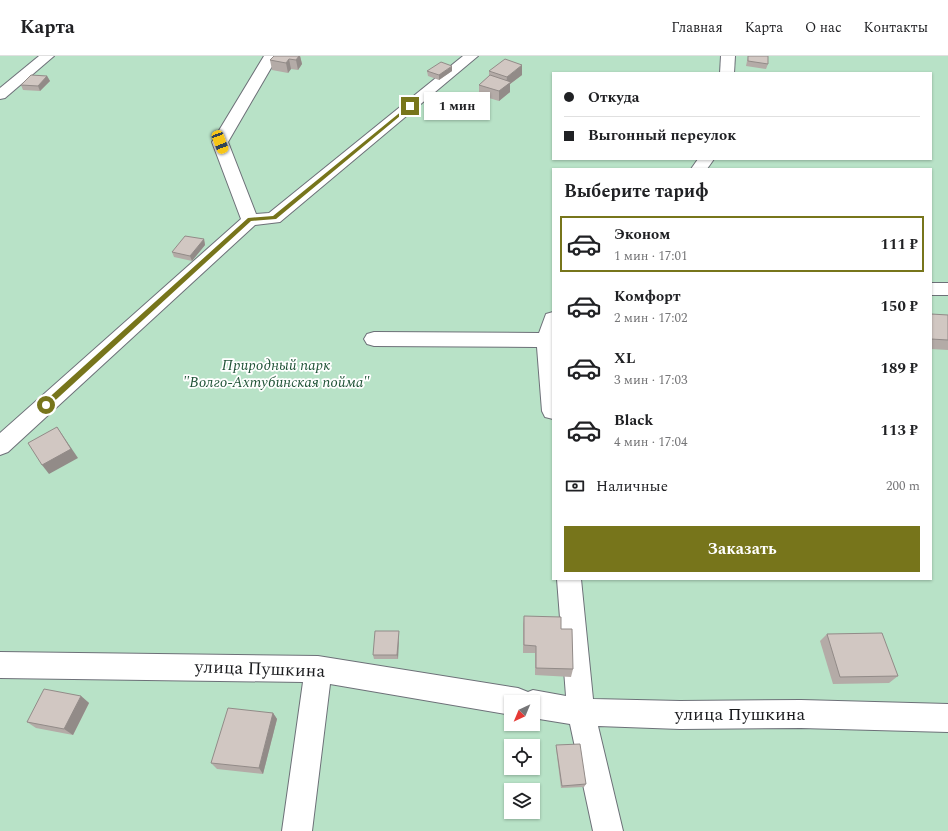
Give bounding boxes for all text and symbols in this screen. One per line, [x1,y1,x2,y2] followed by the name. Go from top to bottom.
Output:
[20,13,75,42] text: Карта
[671,17,723,38] text: Главная
[745,17,783,38] text: Карта
[805,17,842,38] text: О нас
[864,17,928,38] text: Контакты
[588,86,640,109] text: Откуда
[424,92,490,120] callout: 1 мин
[439,96,475,116] text: 1 мин
[401,97,419,115] route end
[588,124,736,147] text: Выгонный переулок
[210,129,230,155] car
[564,178,709,205] text: Выберите тариф
[614,223,670,246] text: Эконом
[566,226,602,262] icon: car
[881,233,918,256] text: 111 ₽
[614,246,687,266] text: 1 мин · 17:01
[614,285,681,308] text: Комфорт
[566,288,602,324] icon: car
[881,295,918,318] text: 150 ₽
[614,308,687,328] text: 2 мин · 17:02
[614,347,635,370] text: XL
[566,350,602,386] icon: car
[183,354,370,394] park label: Природный парк "Волго-Ахтубинская пойма"
[881,357,918,380] text: 189 ₽
[614,370,687,390] text: 3 мин · 17:03
[37,396,55,414] route start
[614,409,653,432] text: Black
[566,412,602,448] icon: car
[881,419,918,442] text: 113 ₽
[614,432,687,452] text: 4 мин · 17:04
[564,475,586,497] icon: cash
[596,475,668,498] text: Наличные
[886,476,920,496] text: 200 m
[564,526,920,572] button: Заказать
[193,653,326,685] street label: улица Пушкина
[504,695,540,731] north arrow
[504,695,540,819] map controls
[674,701,805,728] street label: улица Пушкина
[504,739,540,775] button: locate
[504,783,540,819] button: layers

